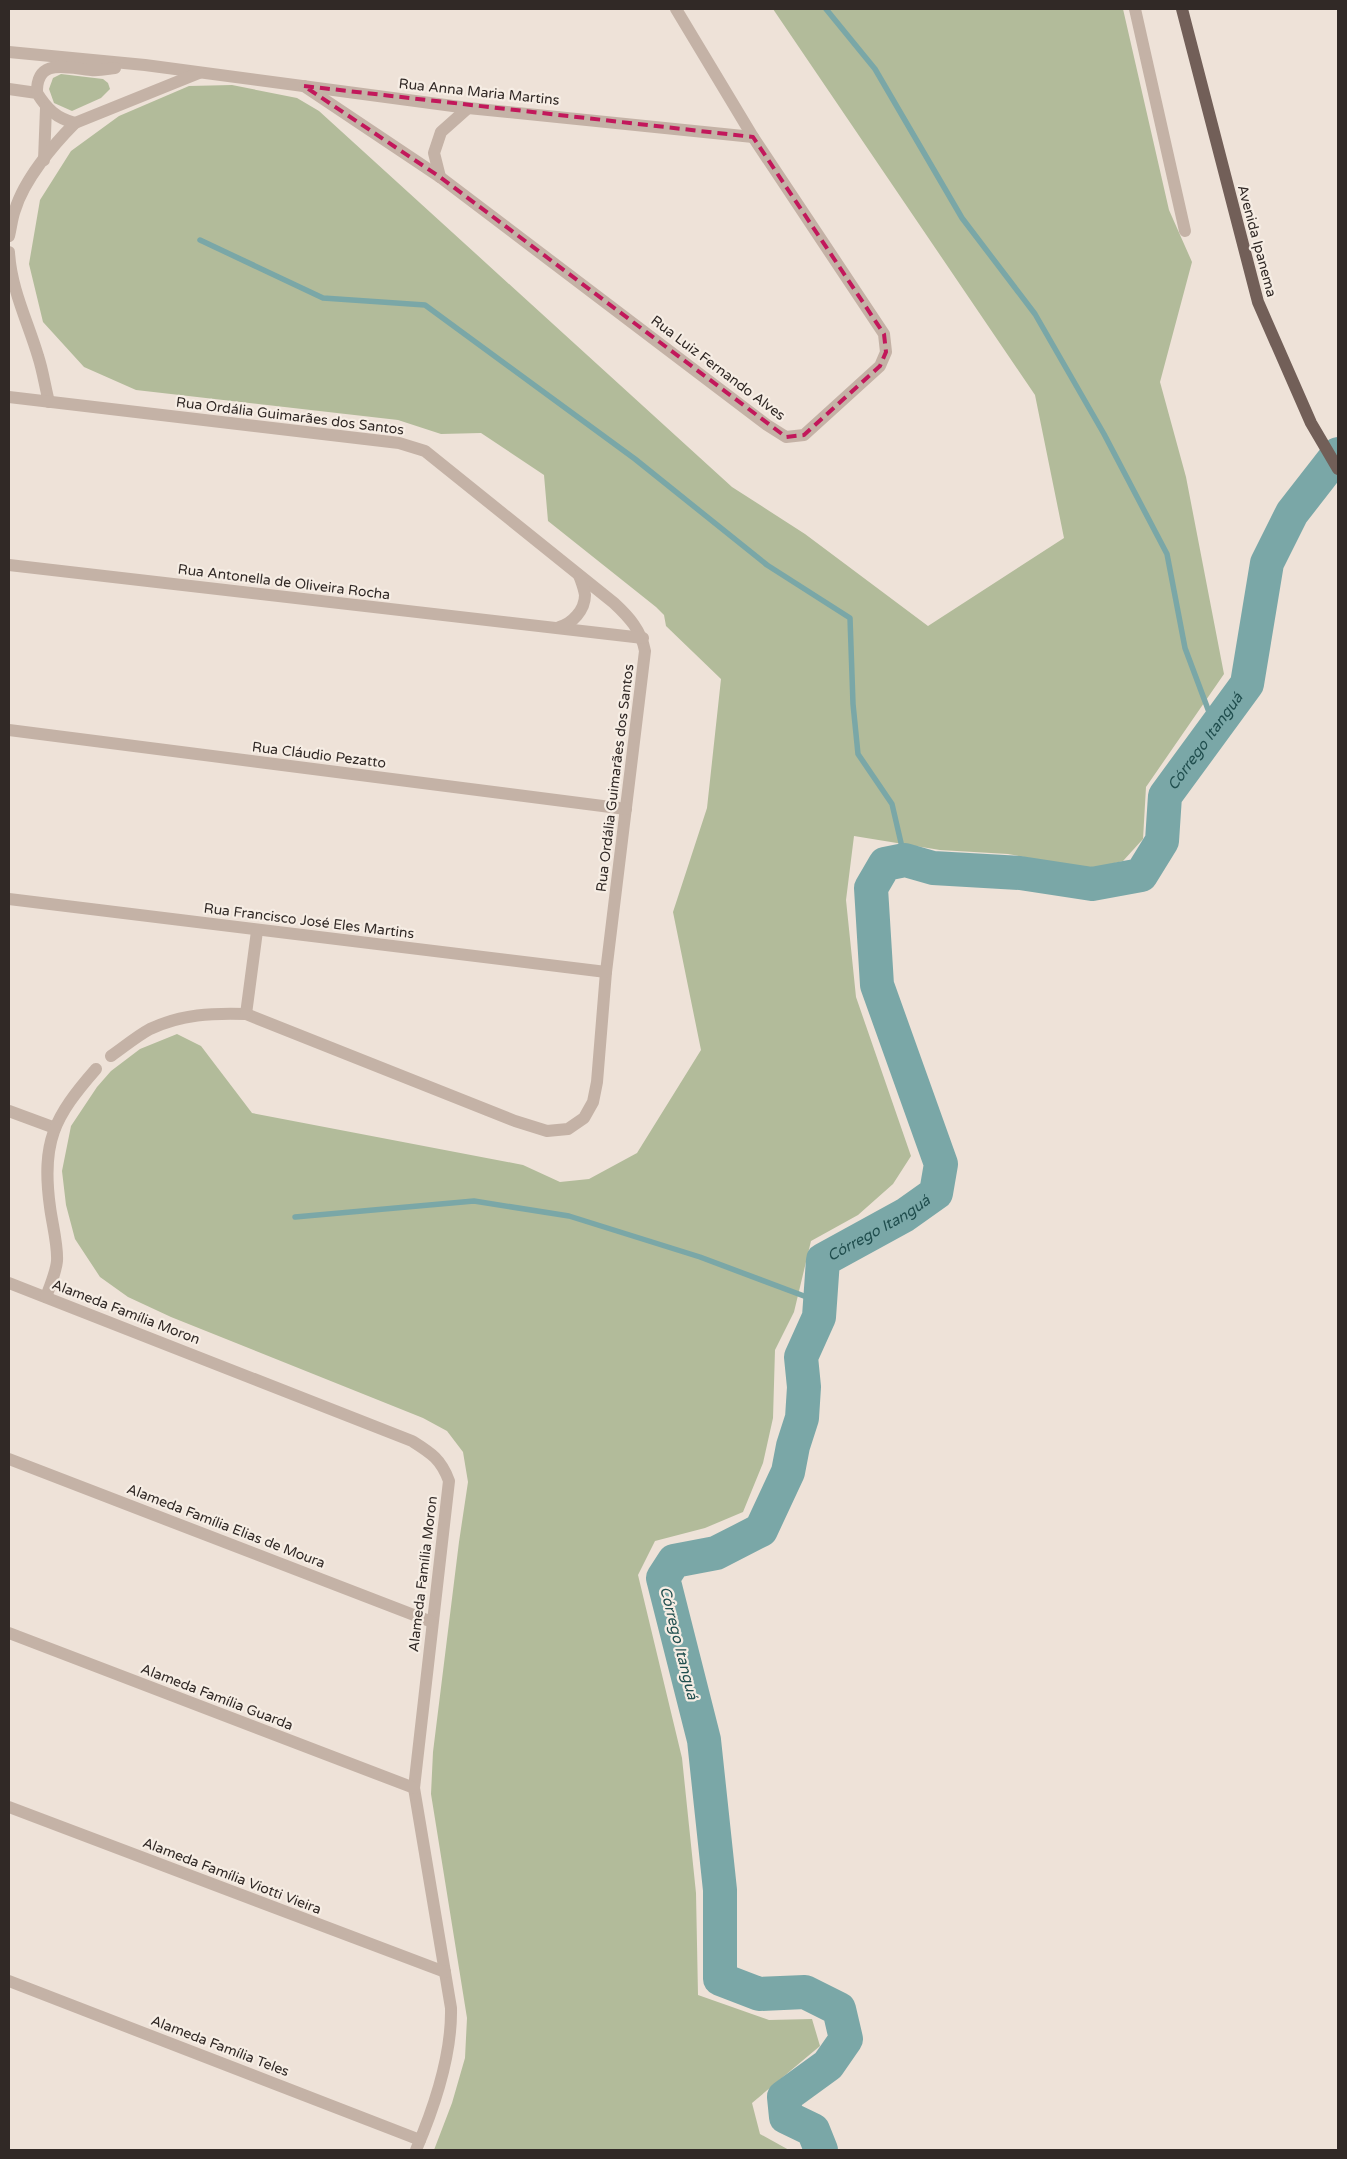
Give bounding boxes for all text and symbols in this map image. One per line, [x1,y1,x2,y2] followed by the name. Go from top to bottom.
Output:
[398,75,560,109] street label: Rua Anna Maria Martins
[1234,183,1280,299] street label: Avenida Ipanema
[648,312,789,424] street label: Rua Luiz Fernando Alves
[175,394,405,438] street label: Rua Ordália Guimarães dos Santos
[177,561,391,603] street label: Rua Antonella de Oliveira Rocha
[593,663,637,893] street label: Rua Ordália Guimarães dos Santos
[1163,689,1247,794] water label: Córrego Itanguá
[251,738,387,772] street label: Rua Cláudio Pezatto
[203,900,416,942] street label: Rua Francisco José Eles Martins
[824,1191,934,1265] water label: Córrego Itanguá
[50,1276,202,1348] street label: Alameda Família Moron
[124,1480,328,1572] street label: Alameda Família Elias de Moura
[405,1495,441,1653] street label: Alameda Família Moron
[656,1585,702,1702] water label: Córrego Itanguá
[138,1660,296,1734] street label: Alameda Família Guarda
[140,1834,324,1918] street label: Alameda Família Viotti Vieira
[148,2012,292,2080] street label: Alameda Família Teles

